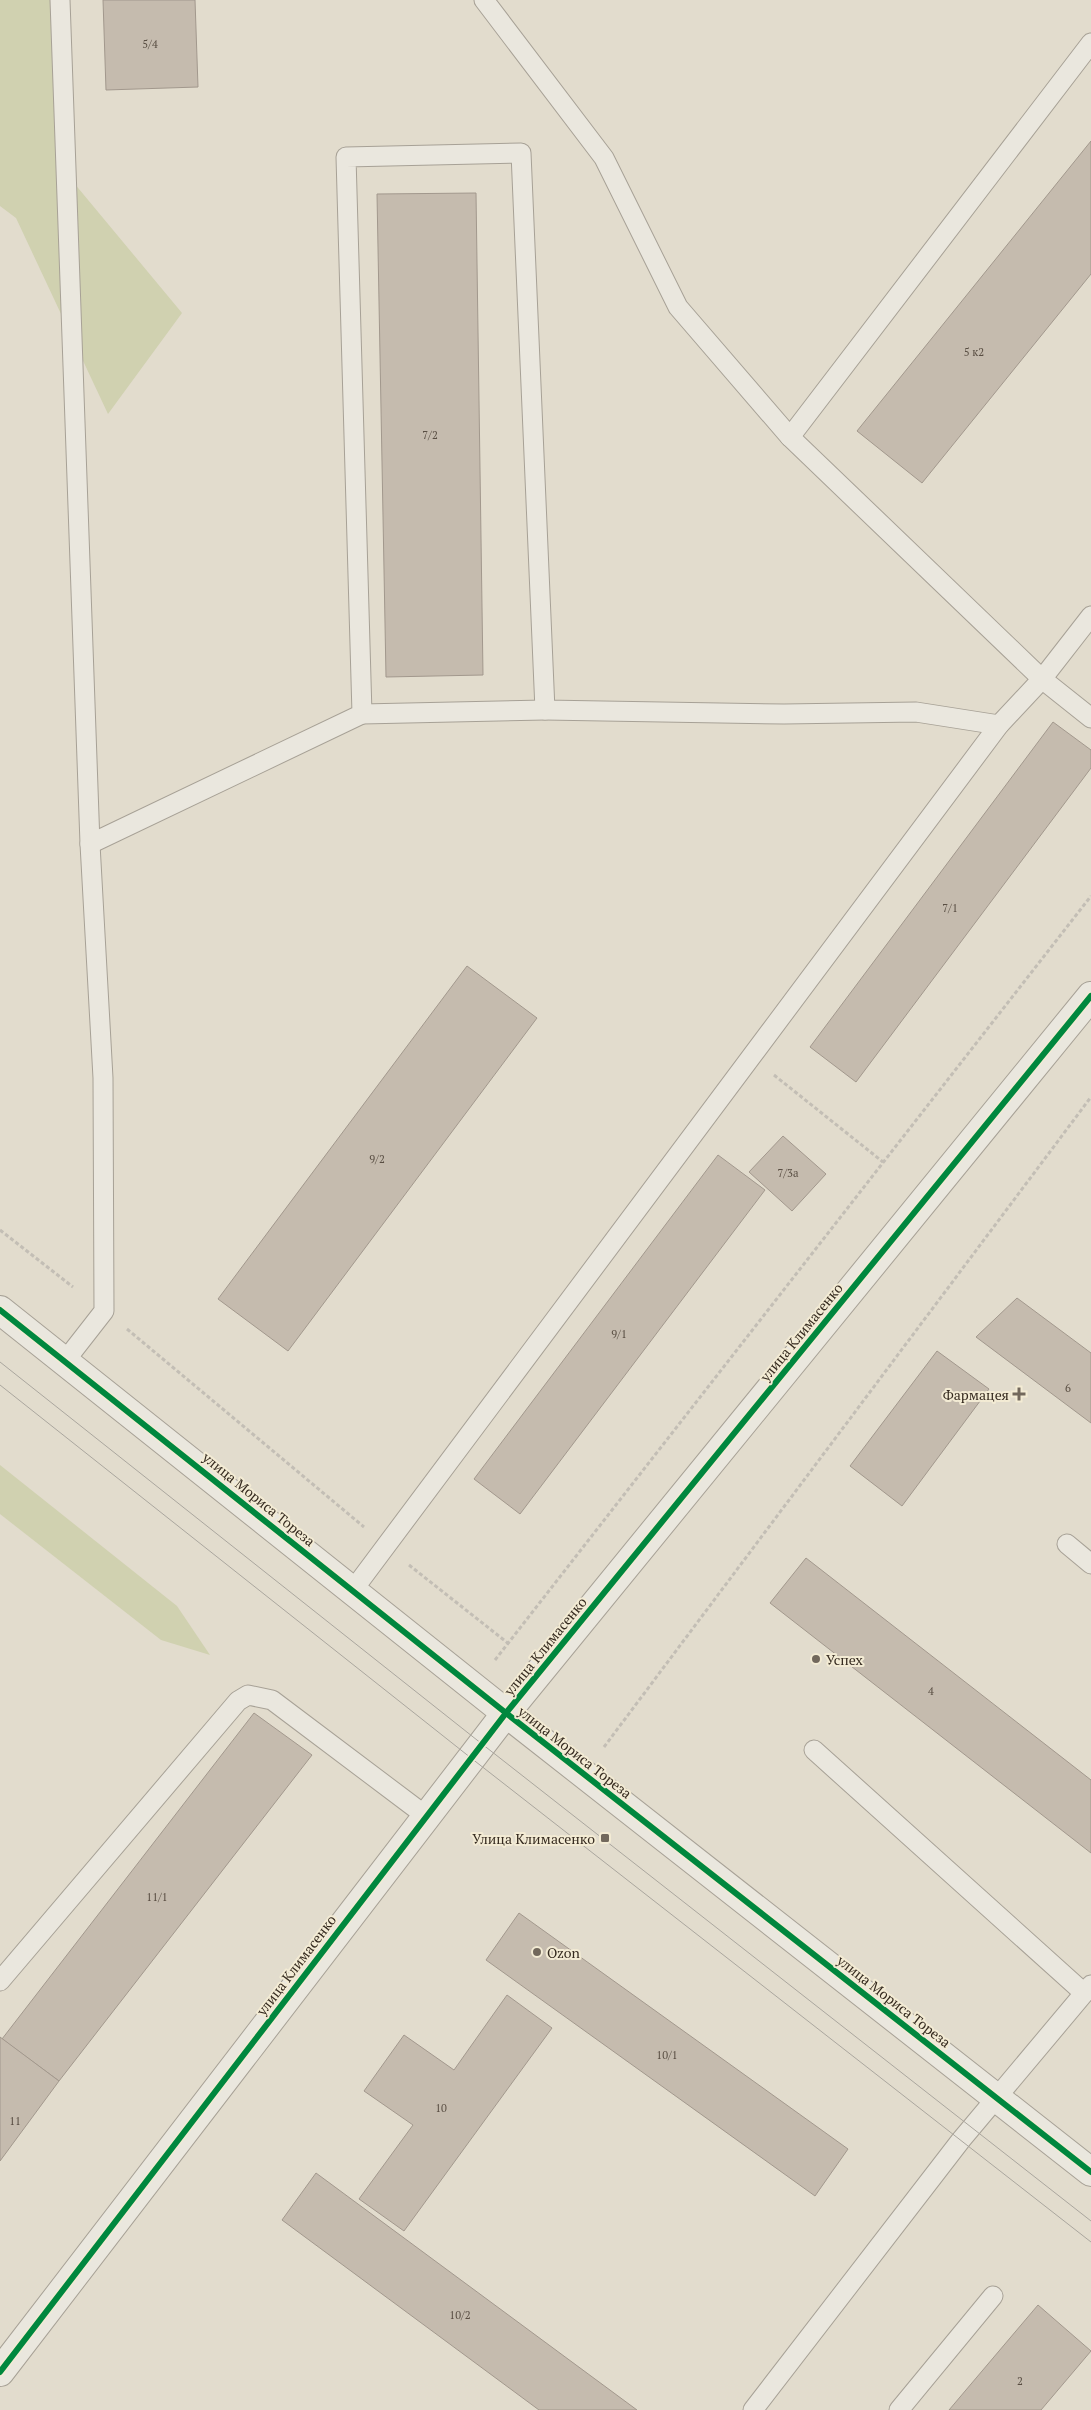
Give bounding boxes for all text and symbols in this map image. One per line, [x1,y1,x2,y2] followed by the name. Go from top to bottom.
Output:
[142,37,158,51] house number: 5/4
[964,345,984,359] house number: 5 к2
[422,428,438,442] house number: 7/2
[942,901,958,915] house number: 7/1
[369,1152,385,1166] house number: 9/2
[777,1166,799,1180] house number: 7/3а
[755,1279,847,1386] street label: улица Климасенко
[611,1327,627,1341] house number: 9/1
[1065,1381,1071,1395] house number: 6
[943,1385,1009,1404] place label: Фармацея
[1013,1388,1025,1400] marker: Фармацея
[198,1447,319,1550] street label: улица Мориса Тореза
[499,1593,591,1700] street label: улица Климасенко
[826,1650,864,1669] place label: Успех
[810,1653,822,1665] marker: Успех
[928,1684,934,1698] house number: 4
[513,1701,636,1802] street label: улица Мориса Тореза
[472,1829,595,1848] place label: Улица Климасенко
[599,1832,611,1844] marker: Улица Климасенко
[146,1890,168,1904] house number: 11/1
[251,1911,340,2020] street label: улица Климасенко
[547,1943,581,1962] place label: Ozon
[531,1946,543,1958] marker: Ozon
[832,1950,955,2051] street label: улица Мориса Тореза
[656,2048,678,2062] house number: 10/1
[435,2101,447,2115] house number: 10
[9,2114,21,2128] house number: 11
[449,2308,471,2322] house number: 10/2
[1017,2374,1023,2388] house number: 2

